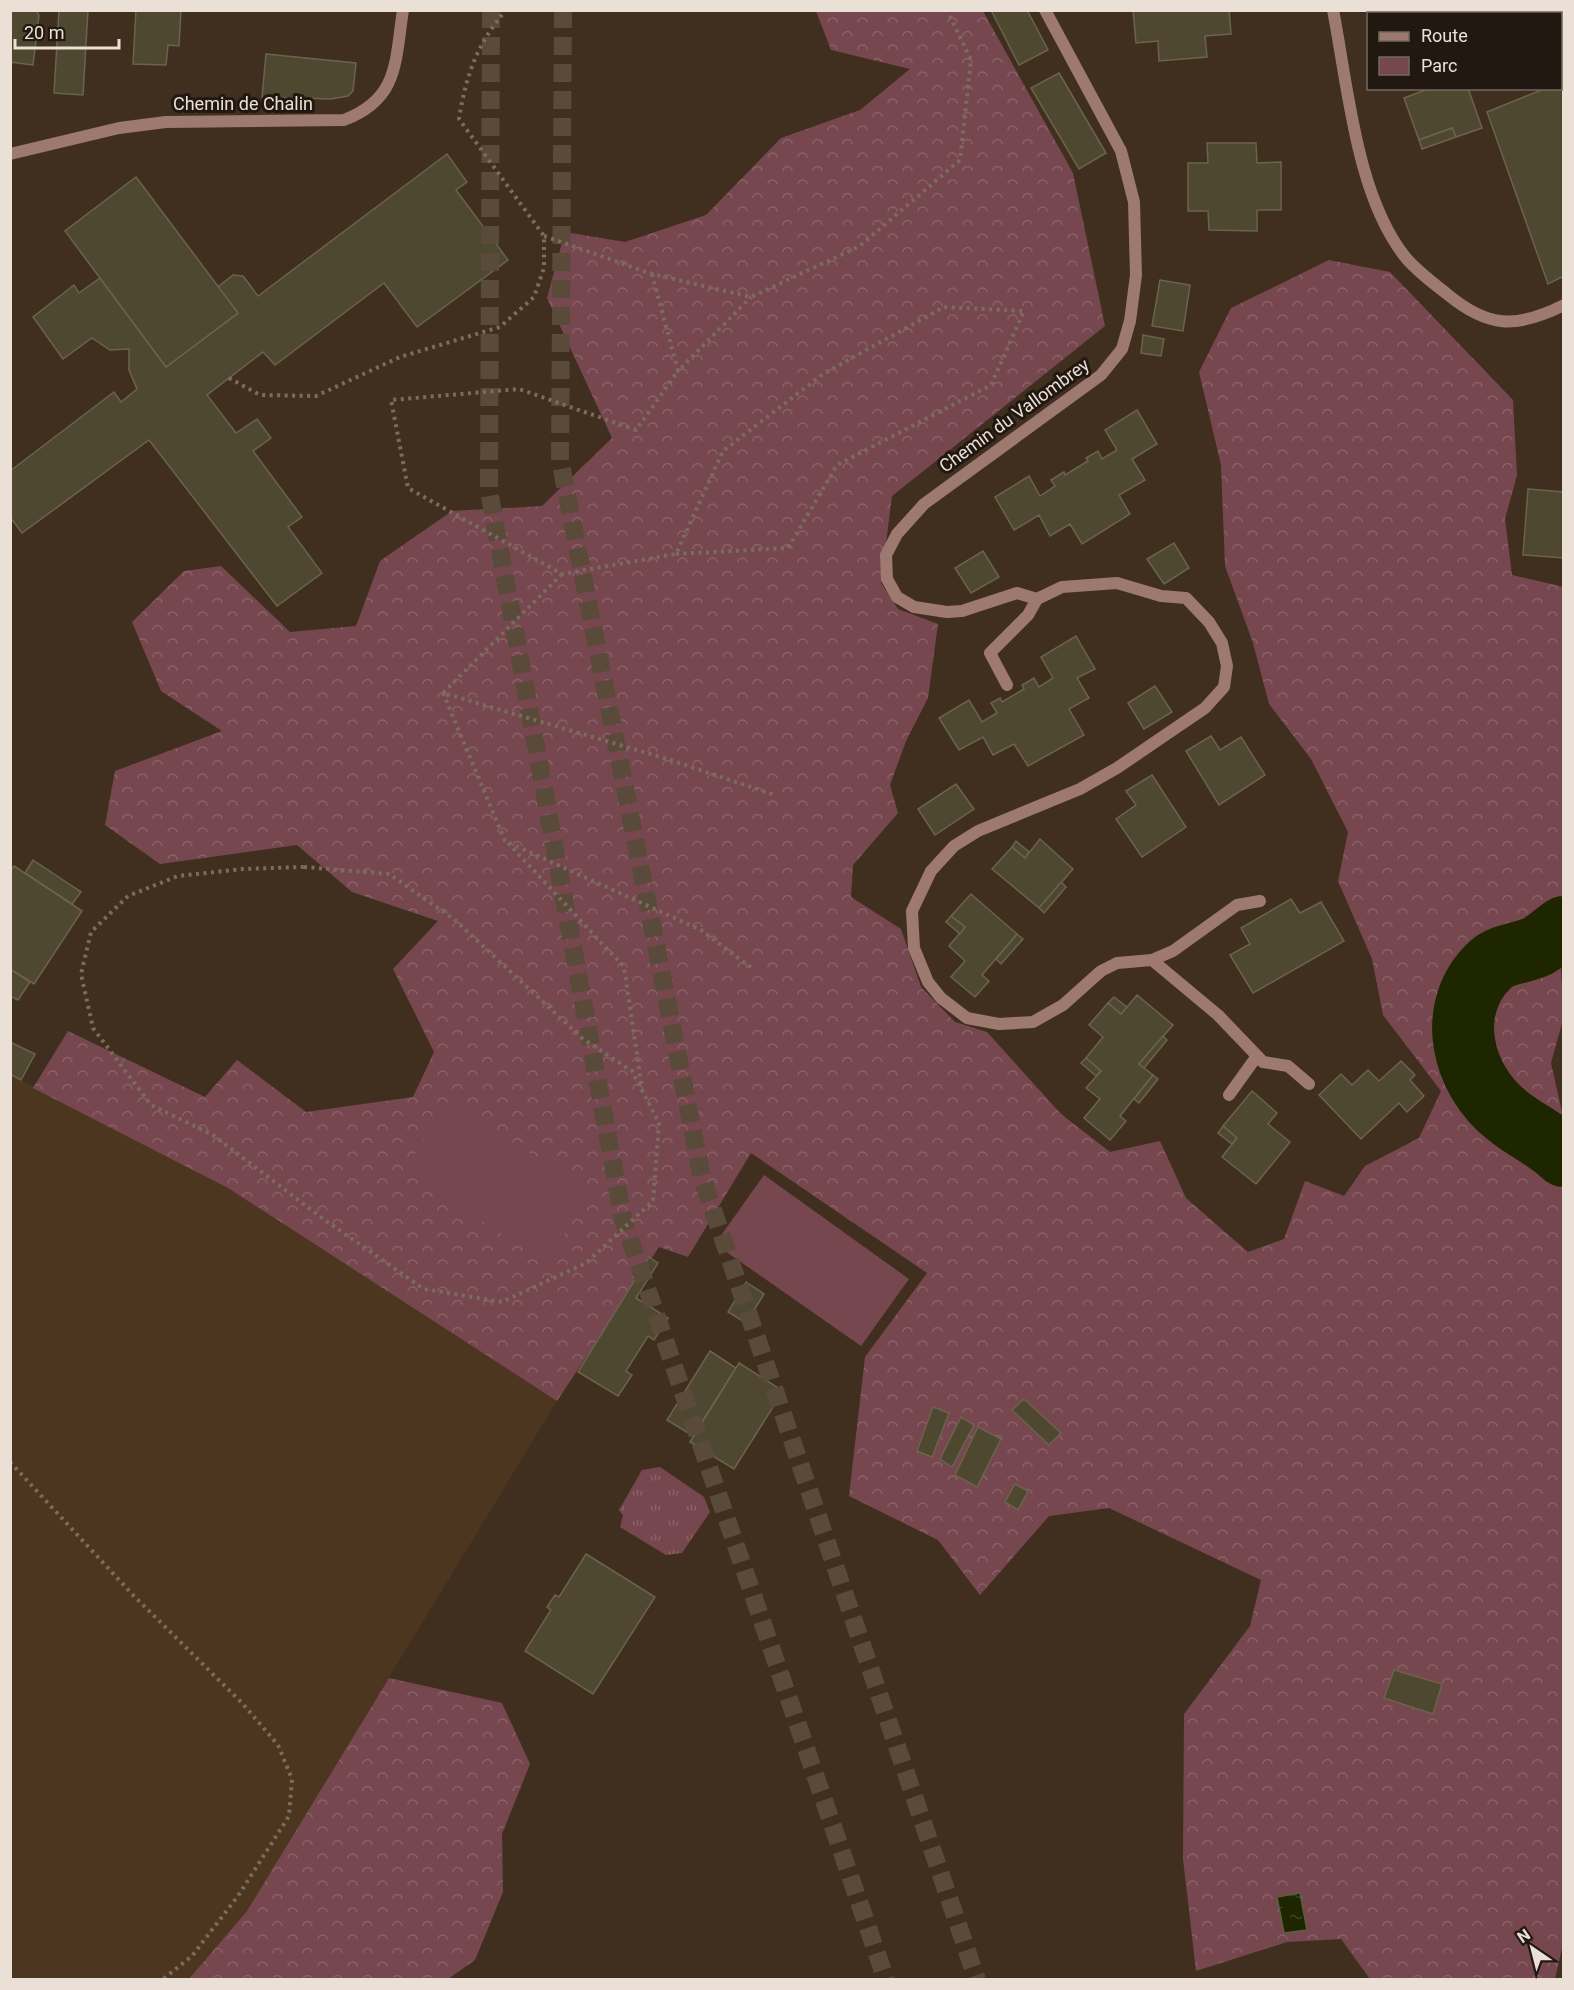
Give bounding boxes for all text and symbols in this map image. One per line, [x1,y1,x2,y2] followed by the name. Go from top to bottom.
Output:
[15,12,118,50] scale bar
[1367,12,1562,90] legend
[24,22,64,43] text: 20 m
[1421,25,1468,46] text: Route
[1421,55,1457,76] text: Parc
[173,93,313,114] street label: Chemin de Chalin
[935,353,1093,476] street label: Chemin du Vallombrey
[1502,1918,1562,1978] north arrow
[1514,1925,1534,1947] text: N

